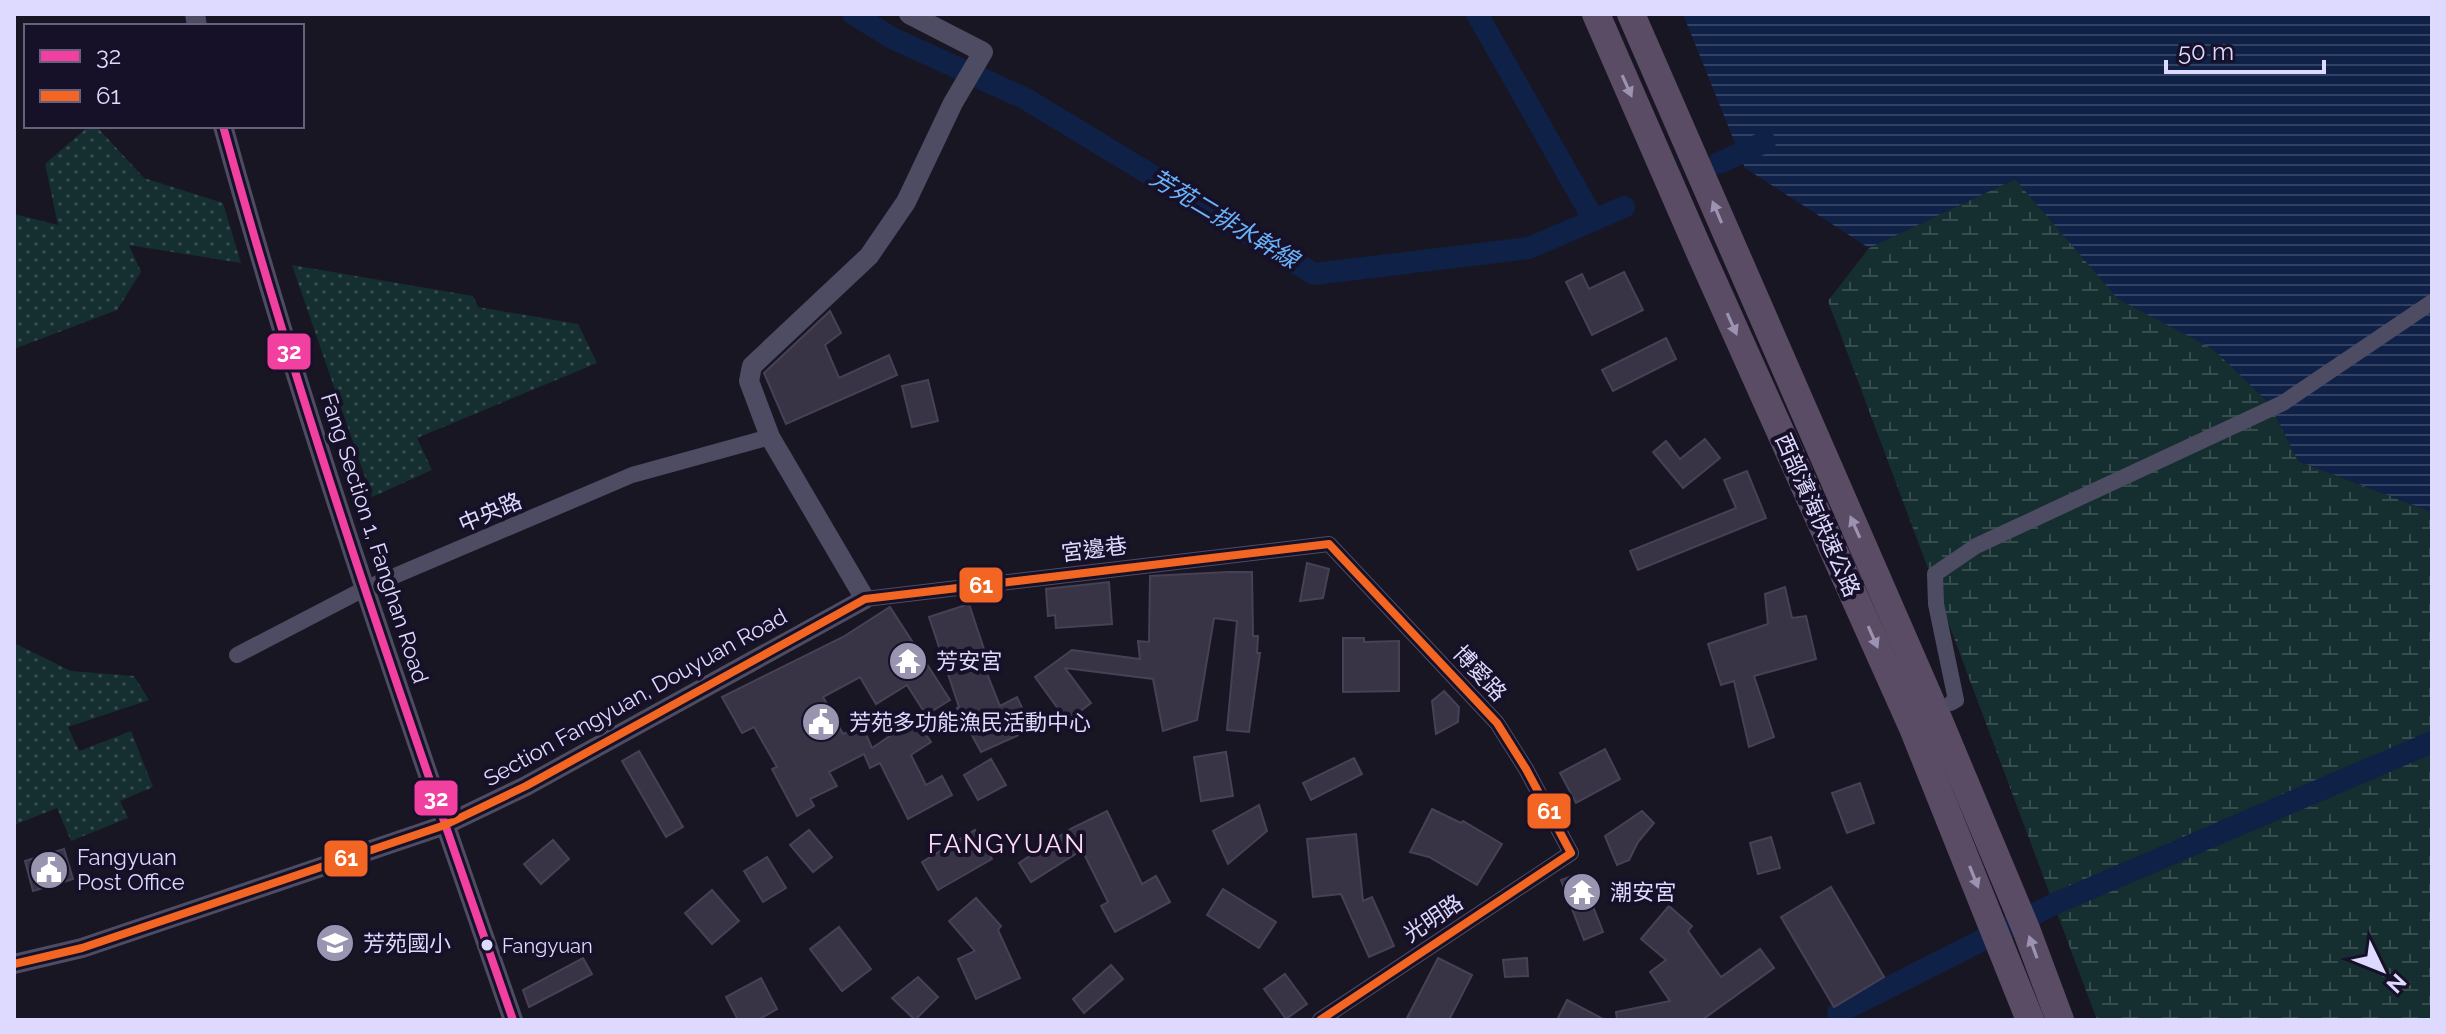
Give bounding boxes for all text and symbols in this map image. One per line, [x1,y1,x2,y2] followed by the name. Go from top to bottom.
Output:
[24,24,304,128] legend
[2166,24,2324,74] scale bar
[2178,37,2234,66] text: 50 m
[96,41,121,70] text: 32
[1620,74,1633,98] one-way arrow
[96,81,121,110] text: 61
[1145,163,1306,276] water label: 芳苑二排水幹線
[1710,200,1723,224] one-way arrow
[1725,312,1739,335] one-way arrow
[266,332,312,371] line badge: 32
[277,338,301,364] text: 32
[316,390,434,686] street label: Fang Section 1, Fanghan Road
[1770,429,1866,601] street label: 西部濱海快速公路
[455,487,525,537] street label: 中央路
[1848,515,1861,539] one-way arrow
[1060,532,1128,566] street label: 宮邊巷
[958,566,1004,604] line badge: 61
[969,572,993,598] text: 61
[479,603,791,791] street label: Section Fangyuan, Douyuan Road
[1866,626,1880,649] one-way arrow
[887,640,929,682] temple icon: 芳安宮
[1448,640,1512,706] street label: 博愛路
[936,648,1002,674] place label: 芳安宮
[800,701,842,743] public building icon: 芳苑多功能漁民活動中心
[849,709,1091,735] place label: 芳苑多功能漁民活動中心
[413,779,459,817] line badge: 32
[424,785,448,811] text: 32
[1526,792,1572,830] line badge: 61
[1537,798,1561,824] text: 61
[928,829,1086,859] district label: FANGYUAN
[323,839,369,878] line badge: 61
[77,844,185,895] place label: Fangyuan Post Office
[334,845,358,871] text: 61
[28,849,70,891] public building icon: Fangyuan Post Office
[1968,865,1981,889] one-way arrow
[1561,871,1603,913] temple icon: 潮安宮
[1610,879,1676,905] place label: 潮安宮
[1398,889,1468,947] street label: 光明路
[314,922,356,964] school or university icon: 芳苑國小
[363,930,451,956] place label: 芳苑國小
[2342,930,2422,1010] north arrow
[502,934,593,958] place label: Fangyuan
[2026,935,2039,959] one-way arrow
[479,937,495,953] marker: Fangyuan
[2381,969,2412,999] text: N

